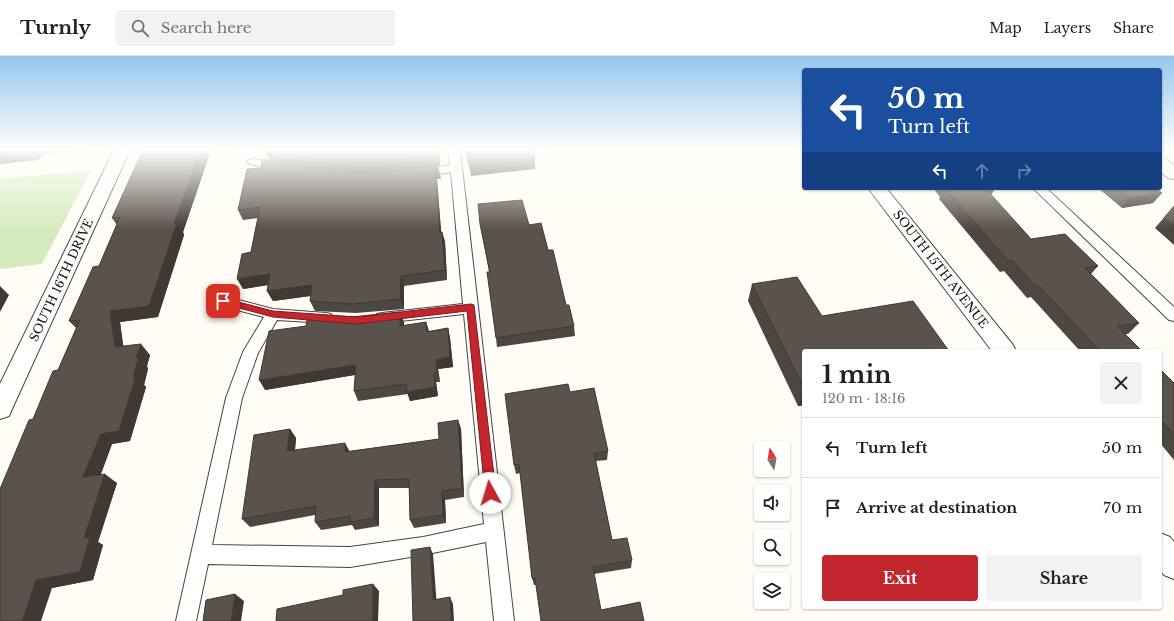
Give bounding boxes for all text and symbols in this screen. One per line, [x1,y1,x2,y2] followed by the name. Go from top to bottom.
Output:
[115,10,395,46] search box
[20,16,91,39] text: Turnly
[129,17,151,39] icon: search
[161,18,251,37] text: Search here
[989,19,1022,37] text: Map
[1044,19,1091,37] text: Layers
[1113,19,1154,37] text: Share
[888,81,964,116] text: 50 m
[822,84,874,136] icon: left
[888,116,970,138] text: Turn left
[929,160,951,182] icon: left
[971,160,993,182] icon: ahead
[1013,160,1035,182] icon: right
[890,207,992,331] street label: SOUTH 15TH AVENUE
[26,216,96,344] street label: SOUTH 16TH DRIVE
[206,284,240,318] pin
[212,290,234,312] icon: arrive
[822,360,892,389] text: 1 min
[1100,362,1142,404] button: close
[822,390,905,407] text: 120 m · 18:16
[822,437,844,459] icon: left
[856,438,927,457] text: Turn left
[1102,438,1142,457] text: 50 m
[754,441,790,477] north arrow
[754,441,790,609] map controls
[469,472,511,514] position arrow
[754,485,790,521] button: sound
[822,497,844,519] icon: arrive
[856,498,1017,517] text: Arrive at destination
[1103,498,1142,517] text: 70 m
[754,529,790,565] button: search
[822,555,978,601] button: Exit
[986,555,1142,601] button: Share
[754,573,790,609] button: layers

